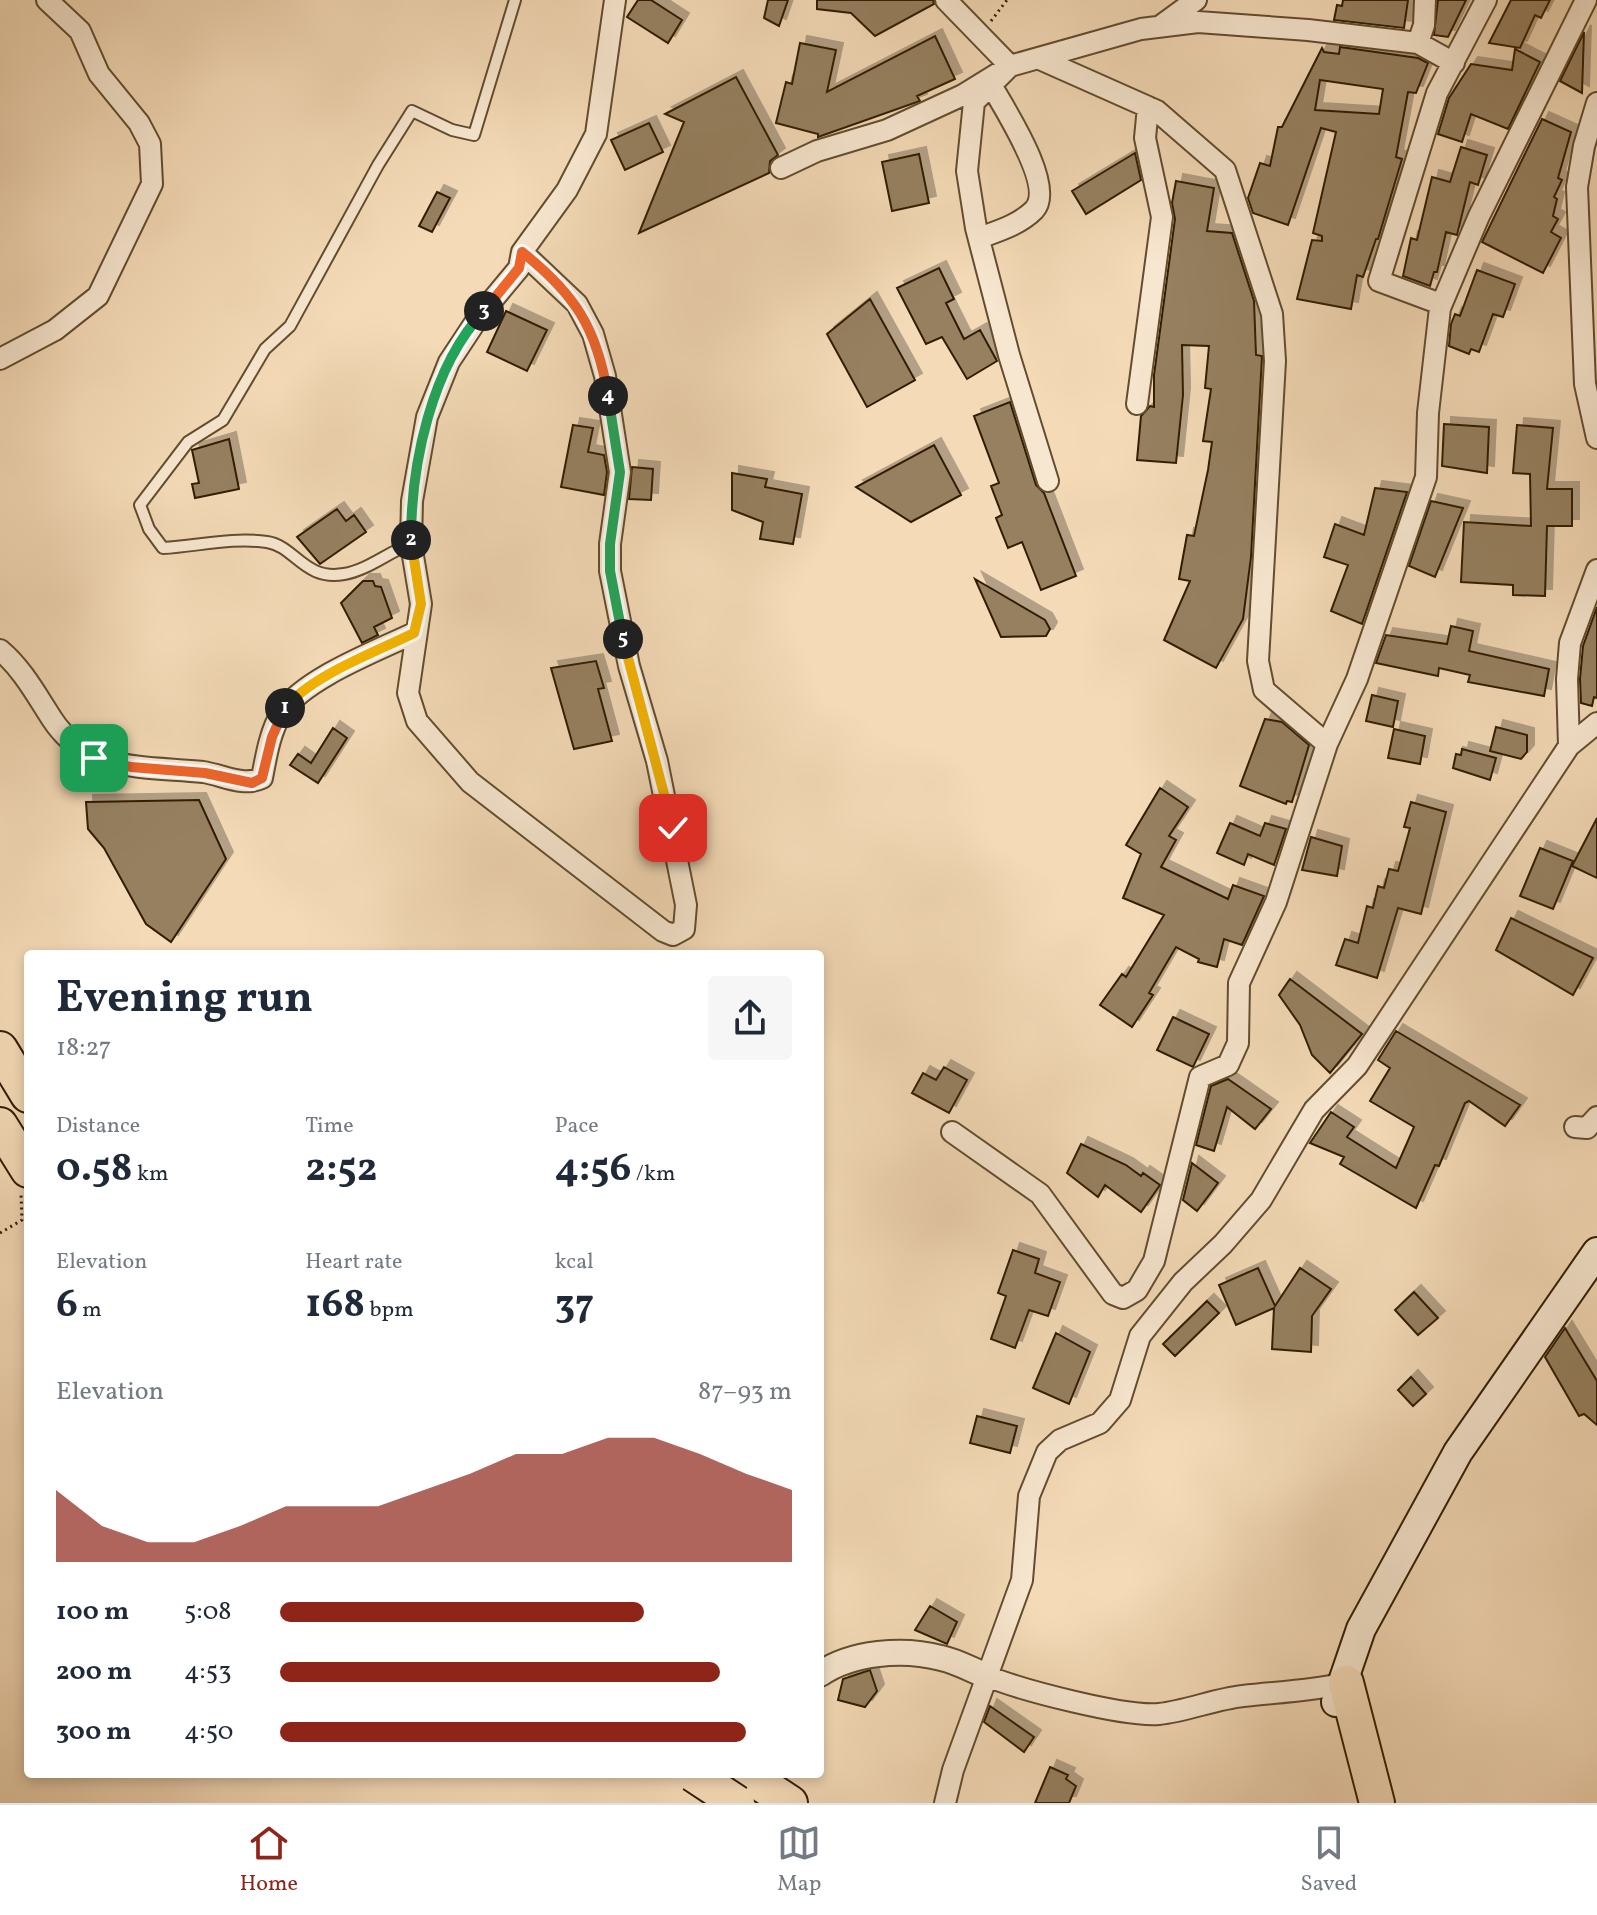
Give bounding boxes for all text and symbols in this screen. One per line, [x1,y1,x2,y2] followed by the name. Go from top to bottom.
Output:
[464,291,504,331] pin: 3
[478,295,490,326] text: 3
[588,376,628,416] pin: 4
[601,380,615,411] text: 4
[391,520,431,560] pin: 2
[405,524,417,555] text: 2
[603,619,643,659] pin: 5
[618,623,628,654] text: 5
[265,688,305,728] pin: 1
[281,692,289,723] text: 1
[60,724,128,792] pin
[72,736,116,780] icon: arrive
[639,794,707,862] pin
[651,806,695,850] icon: check
[56,969,313,1030] text: Evening run
[708,976,792,1060] button: share
[56,1030,111,1066] text: 18:27
[56,1111,140,1142] text: Distance
[305,1111,354,1142] text: Time
[555,1111,599,1142] text: Pace
[56,1142,133,1198] text: 0.58
[305,1142,378,1198] text: 2:52
[555,1142,631,1198] text: 4:56
[133,1159,169,1190] text: km
[631,1159,675,1190] text: /km
[56,1247,147,1278] text: Elevation
[305,1247,402,1278] text: Heart rate
[555,1247,594,1278] text: kcal
[56,1278,78,1334] text: 6
[305,1278,365,1334] text: 168
[555,1278,594,1334] text: 37
[78,1295,102,1326] text: m
[365,1295,414,1326] text: bpm
[56,1374,164,1410] text: Elevation
[698,1374,792,1410] text: 87–93 m
[56,1594,129,1630] text: 100 m
[184,1594,231,1630] text: 5:08
[56,1654,132,1690] text: 200 m
[184,1654,232,1690] text: 4:53
[56,1714,132,1750] text: 300 m
[184,1714,233,1750] text: 4:50
[240,1821,298,1900] tab: Home
[777,1821,821,1900] tab: Map
[1301,1821,1357,1900] tab: Saved

